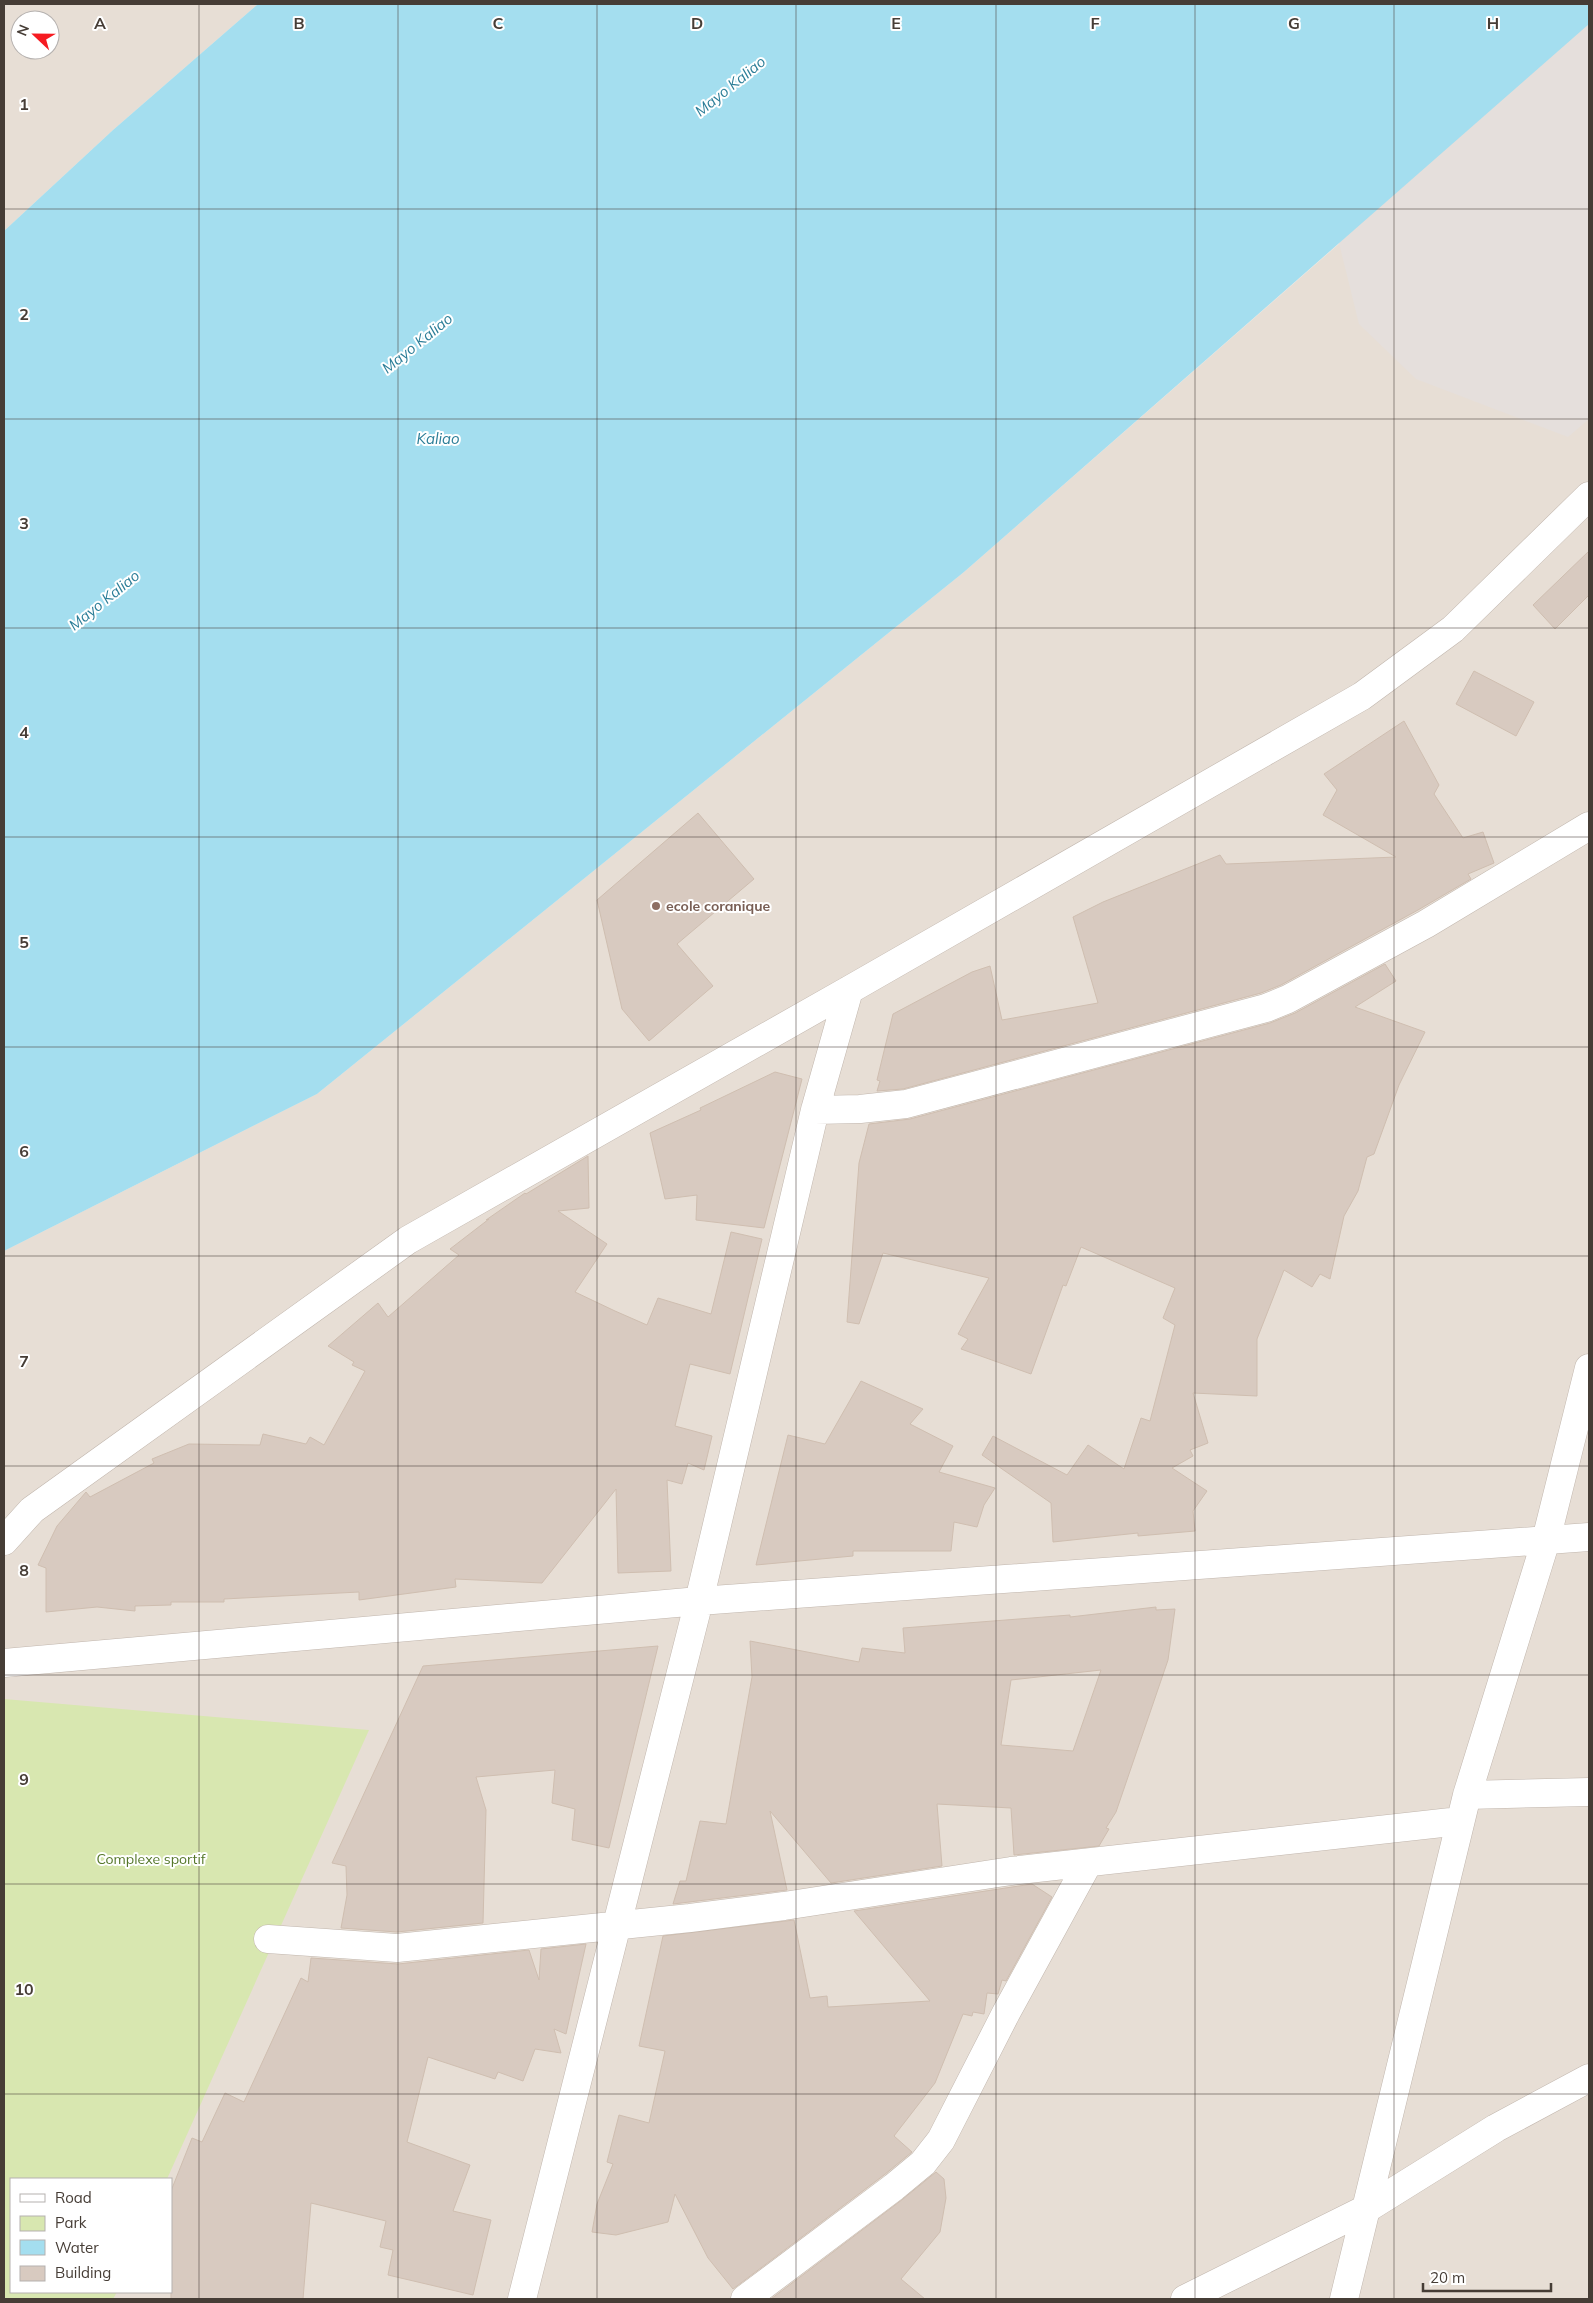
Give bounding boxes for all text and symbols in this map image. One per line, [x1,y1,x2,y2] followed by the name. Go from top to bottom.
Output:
[10,10,60,60] north arrow
[94,13,106,33] text: A
[293,13,305,33] text: B
[493,13,504,33] text: C
[691,13,703,33] text: D
[891,13,901,33] text: E
[1090,13,1100,33] text: F
[1288,13,1300,33] text: G
[1487,13,1499,33] text: H
[13,22,33,38] text: N
[691,51,769,120] water label: Mayo Kaliao
[19,94,29,114] text: 1
[19,304,29,324] text: 2
[378,308,456,377] water label: Mayo Kaliao
[416,429,460,448] water label: Kaliao
[19,513,29,533] text: 3
[65,565,143,634] water label: Mayo Kaliao
[19,722,29,742] text: 4
[666,897,770,915] place label: ecole coranique
[650,900,662,912] marker: ecole coranique
[19,932,29,952] text: 5
[19,1141,29,1161] text: 6
[19,1351,29,1371] text: 7
[19,1560,29,1580] text: 8
[19,1769,29,1789] text: 9
[96,1850,206,1868] park label: Complexe sportif
[14,1979,34,1999] text: 10
[10,2178,172,2293] legend
[55,2188,92,2207] text: Road
[55,2213,87,2232] text: Park
[55,2238,99,2257] text: Water
[1423,2260,1550,2292] scale bar
[55,2263,111,2282] text: Building
[1430,2268,1465,2287] text: 20 m

